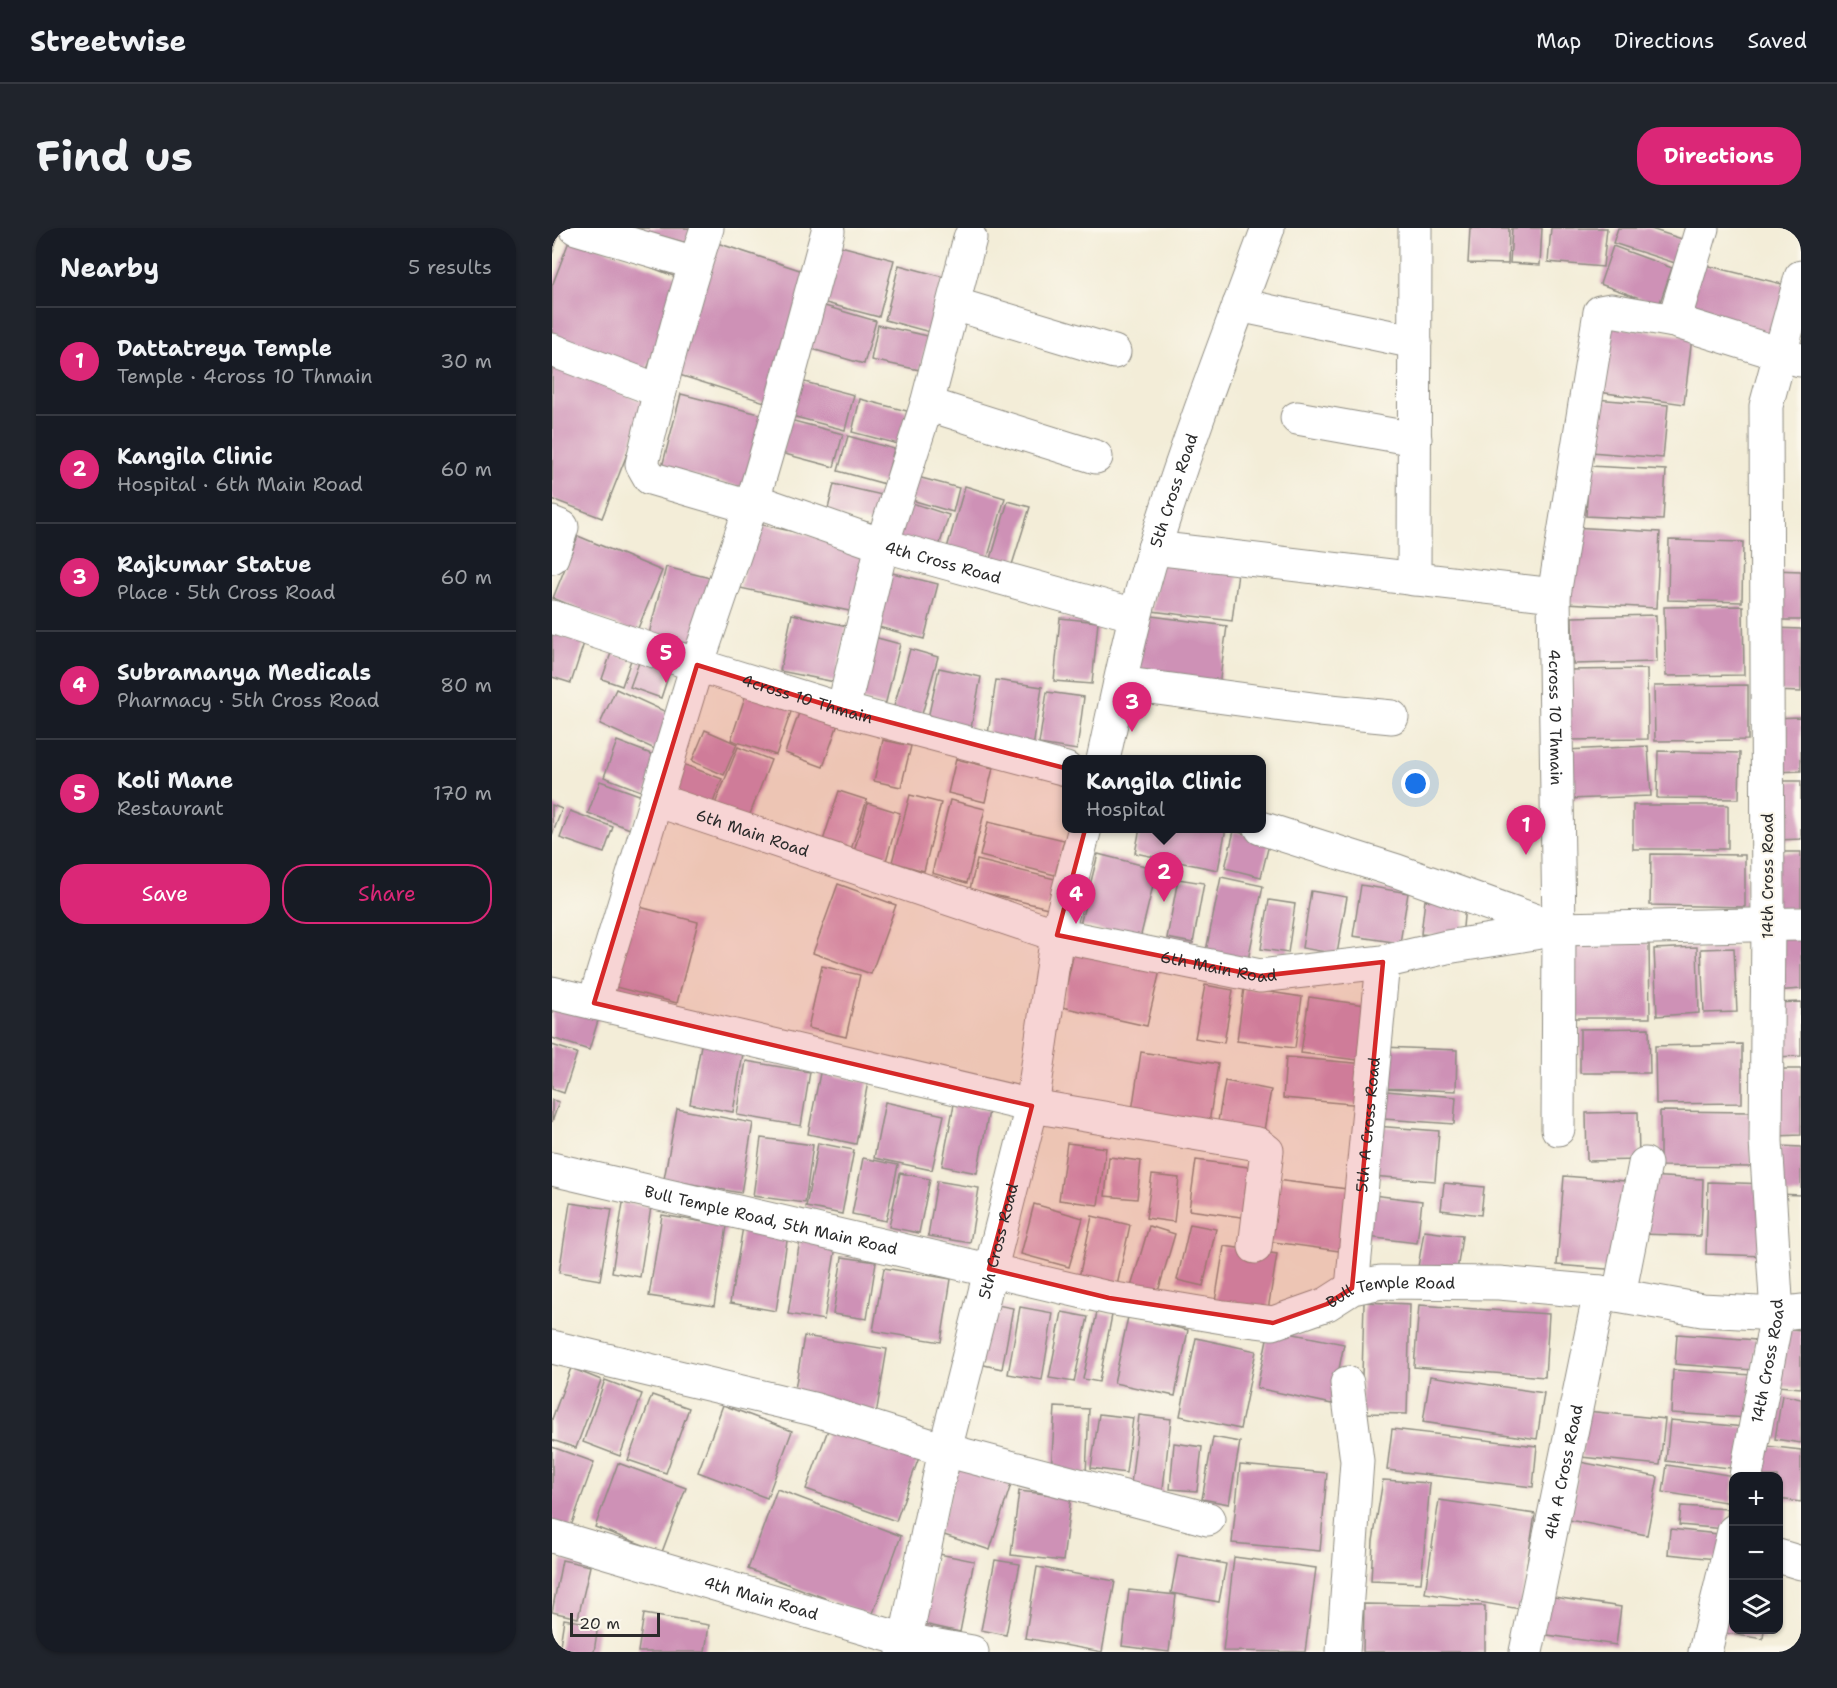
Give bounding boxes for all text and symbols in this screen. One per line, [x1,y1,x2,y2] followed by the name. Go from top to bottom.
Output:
[30,22,186,60] text: Streetwise
[1536,27,1581,55] text: Map
[1614,27,1714,55] text: Directions
[1747,27,1807,55] text: Saved
[1637,127,1801,185] button: Directions
[36,128,193,184] text: Find us
[60,250,159,285] text: Nearby
[408,254,492,280] text: 5 results
[117,334,332,363] text: Dattatreya Temple
[75,348,84,374] text: 1
[440,348,492,374] text: 30 m
[117,363,373,389] text: Temple · 4cross 10 Thmain
[1145,431,1203,550] street label: 5th Cross Road
[117,442,273,471] text: Kangila Clinic
[73,456,87,482] text: 2
[440,456,492,482] text: 60 m
[117,471,363,497] text: Hospital · 6th Main Road
[882,536,1004,589] street label: 4th Cross Road
[117,550,312,579] text: Rajkumar Statue
[73,564,87,590] text: 3
[440,564,492,590] text: 60 m
[117,579,335,605] text: Place · 5th Cross Road
[646,634,686,683] pin: 5
[1544,649,1567,786] street label: 4cross 10 Thmain
[117,658,371,687] text: Subramanya Medicals
[739,669,875,728] street label: 4cross 10 Thmain
[73,672,87,698] text: 4
[440,672,492,698] text: 80 m
[1112,682,1152,732] pin: 3
[117,687,380,713] text: Pharmacy · 5th Cross Road
[1062,755,1266,833] popup
[117,766,233,795] text: Koli Mane
[1086,767,1242,796] text: Kangila Clinic
[1401,769,1430,798] your location
[73,780,86,806] text: 5
[433,780,492,806] text: 170 m
[117,795,224,821] text: Restaurant
[1086,796,1165,822] text: Hospital
[693,804,812,862] street label: 6th Main Road
[1506,806,1546,855] pin: 1
[1757,813,1778,939] street label: 14th Cross Road
[1144,852,1184,902] pin: 2
[60,864,270,924] button: Save
[282,864,492,924] button: Share
[1056,874,1096,924] pin: 4
[1159,946,1278,987] street label: 6th Main Road
[1351,1056,1385,1193] street label: 5th A Cross Road
[642,1181,900,1260] street label: Bull Temple Road, 5th Main Road
[974,1181,1023,1301] street label: 5th Cross Road
[1322,1271,1455,1313] street label: Bull Temple Road
[1746,1298,1789,1425] street label: 14th Cross Road
[1539,1403,1588,1541] street label: 4th A Cross Road
[1729,1472,1783,1634] map controls
[1729,1472,1783,1526] button: +
[1729,1526,1783,1580] button: −
[701,1571,821,1625] street label: 4th Main Road
[1729,1580,1783,1634] button: layers
[570,1610,660,1638] scale bar
[579,1613,620,1634] text: 20 m

